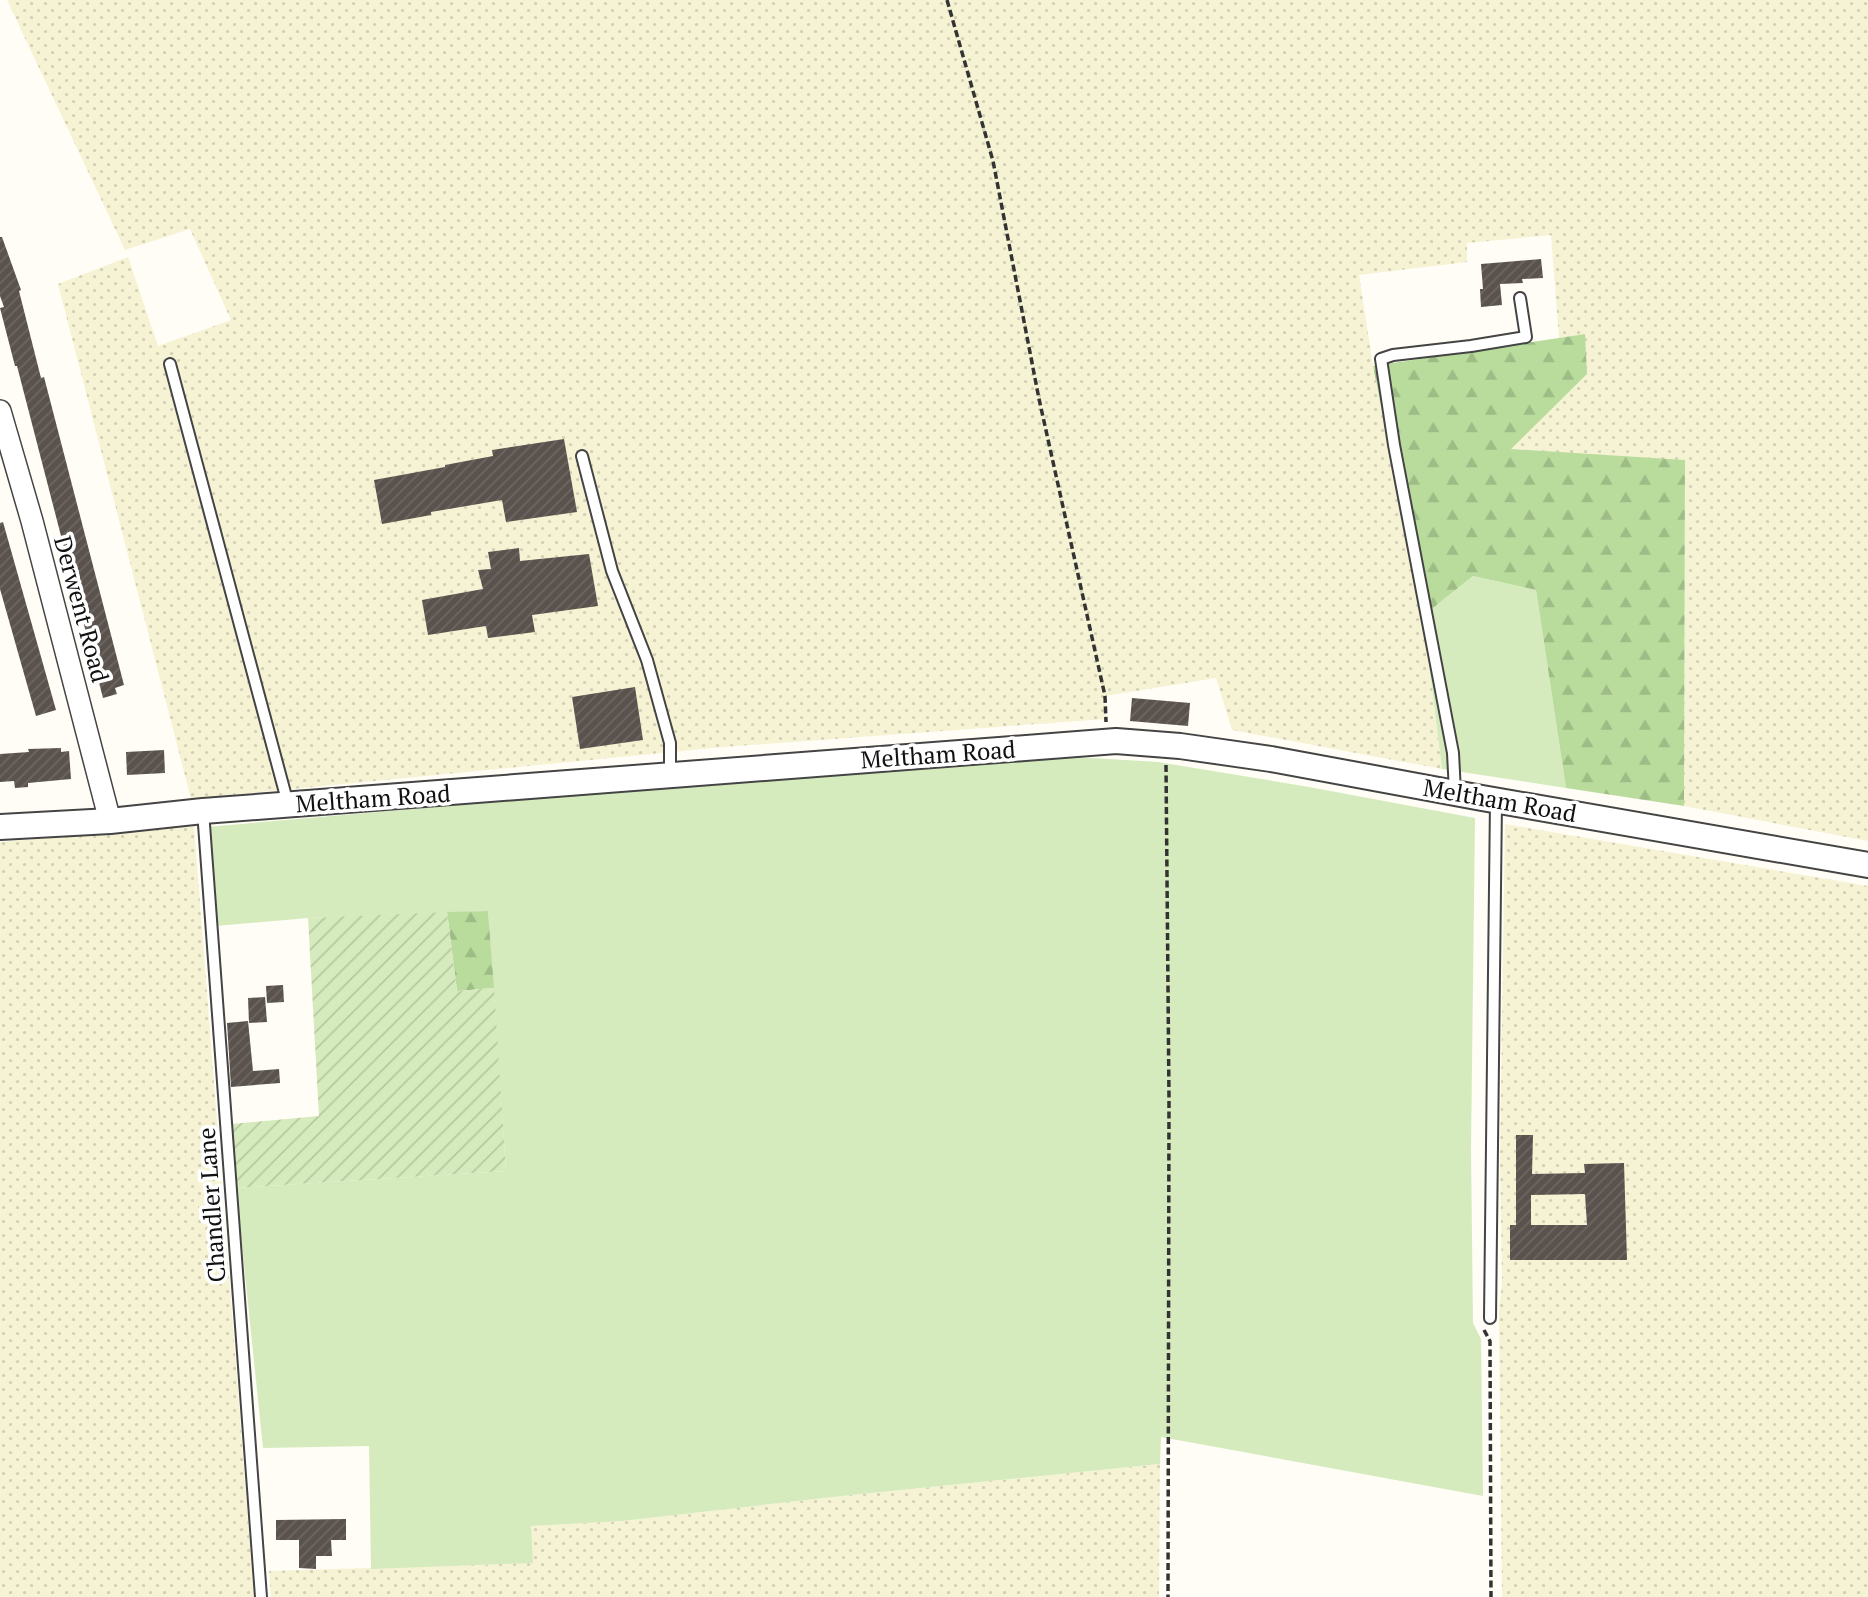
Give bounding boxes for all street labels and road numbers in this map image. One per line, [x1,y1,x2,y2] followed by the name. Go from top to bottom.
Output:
[47,532,117,686] street label: Derwent Road
[859,733,1017,775] street label: Meltham Road
[1421,771,1579,829] street label: Meltham Road
[294,777,452,819] street label: Meltham Road
[190,1126,232,1284] street label: Chandler Lane

